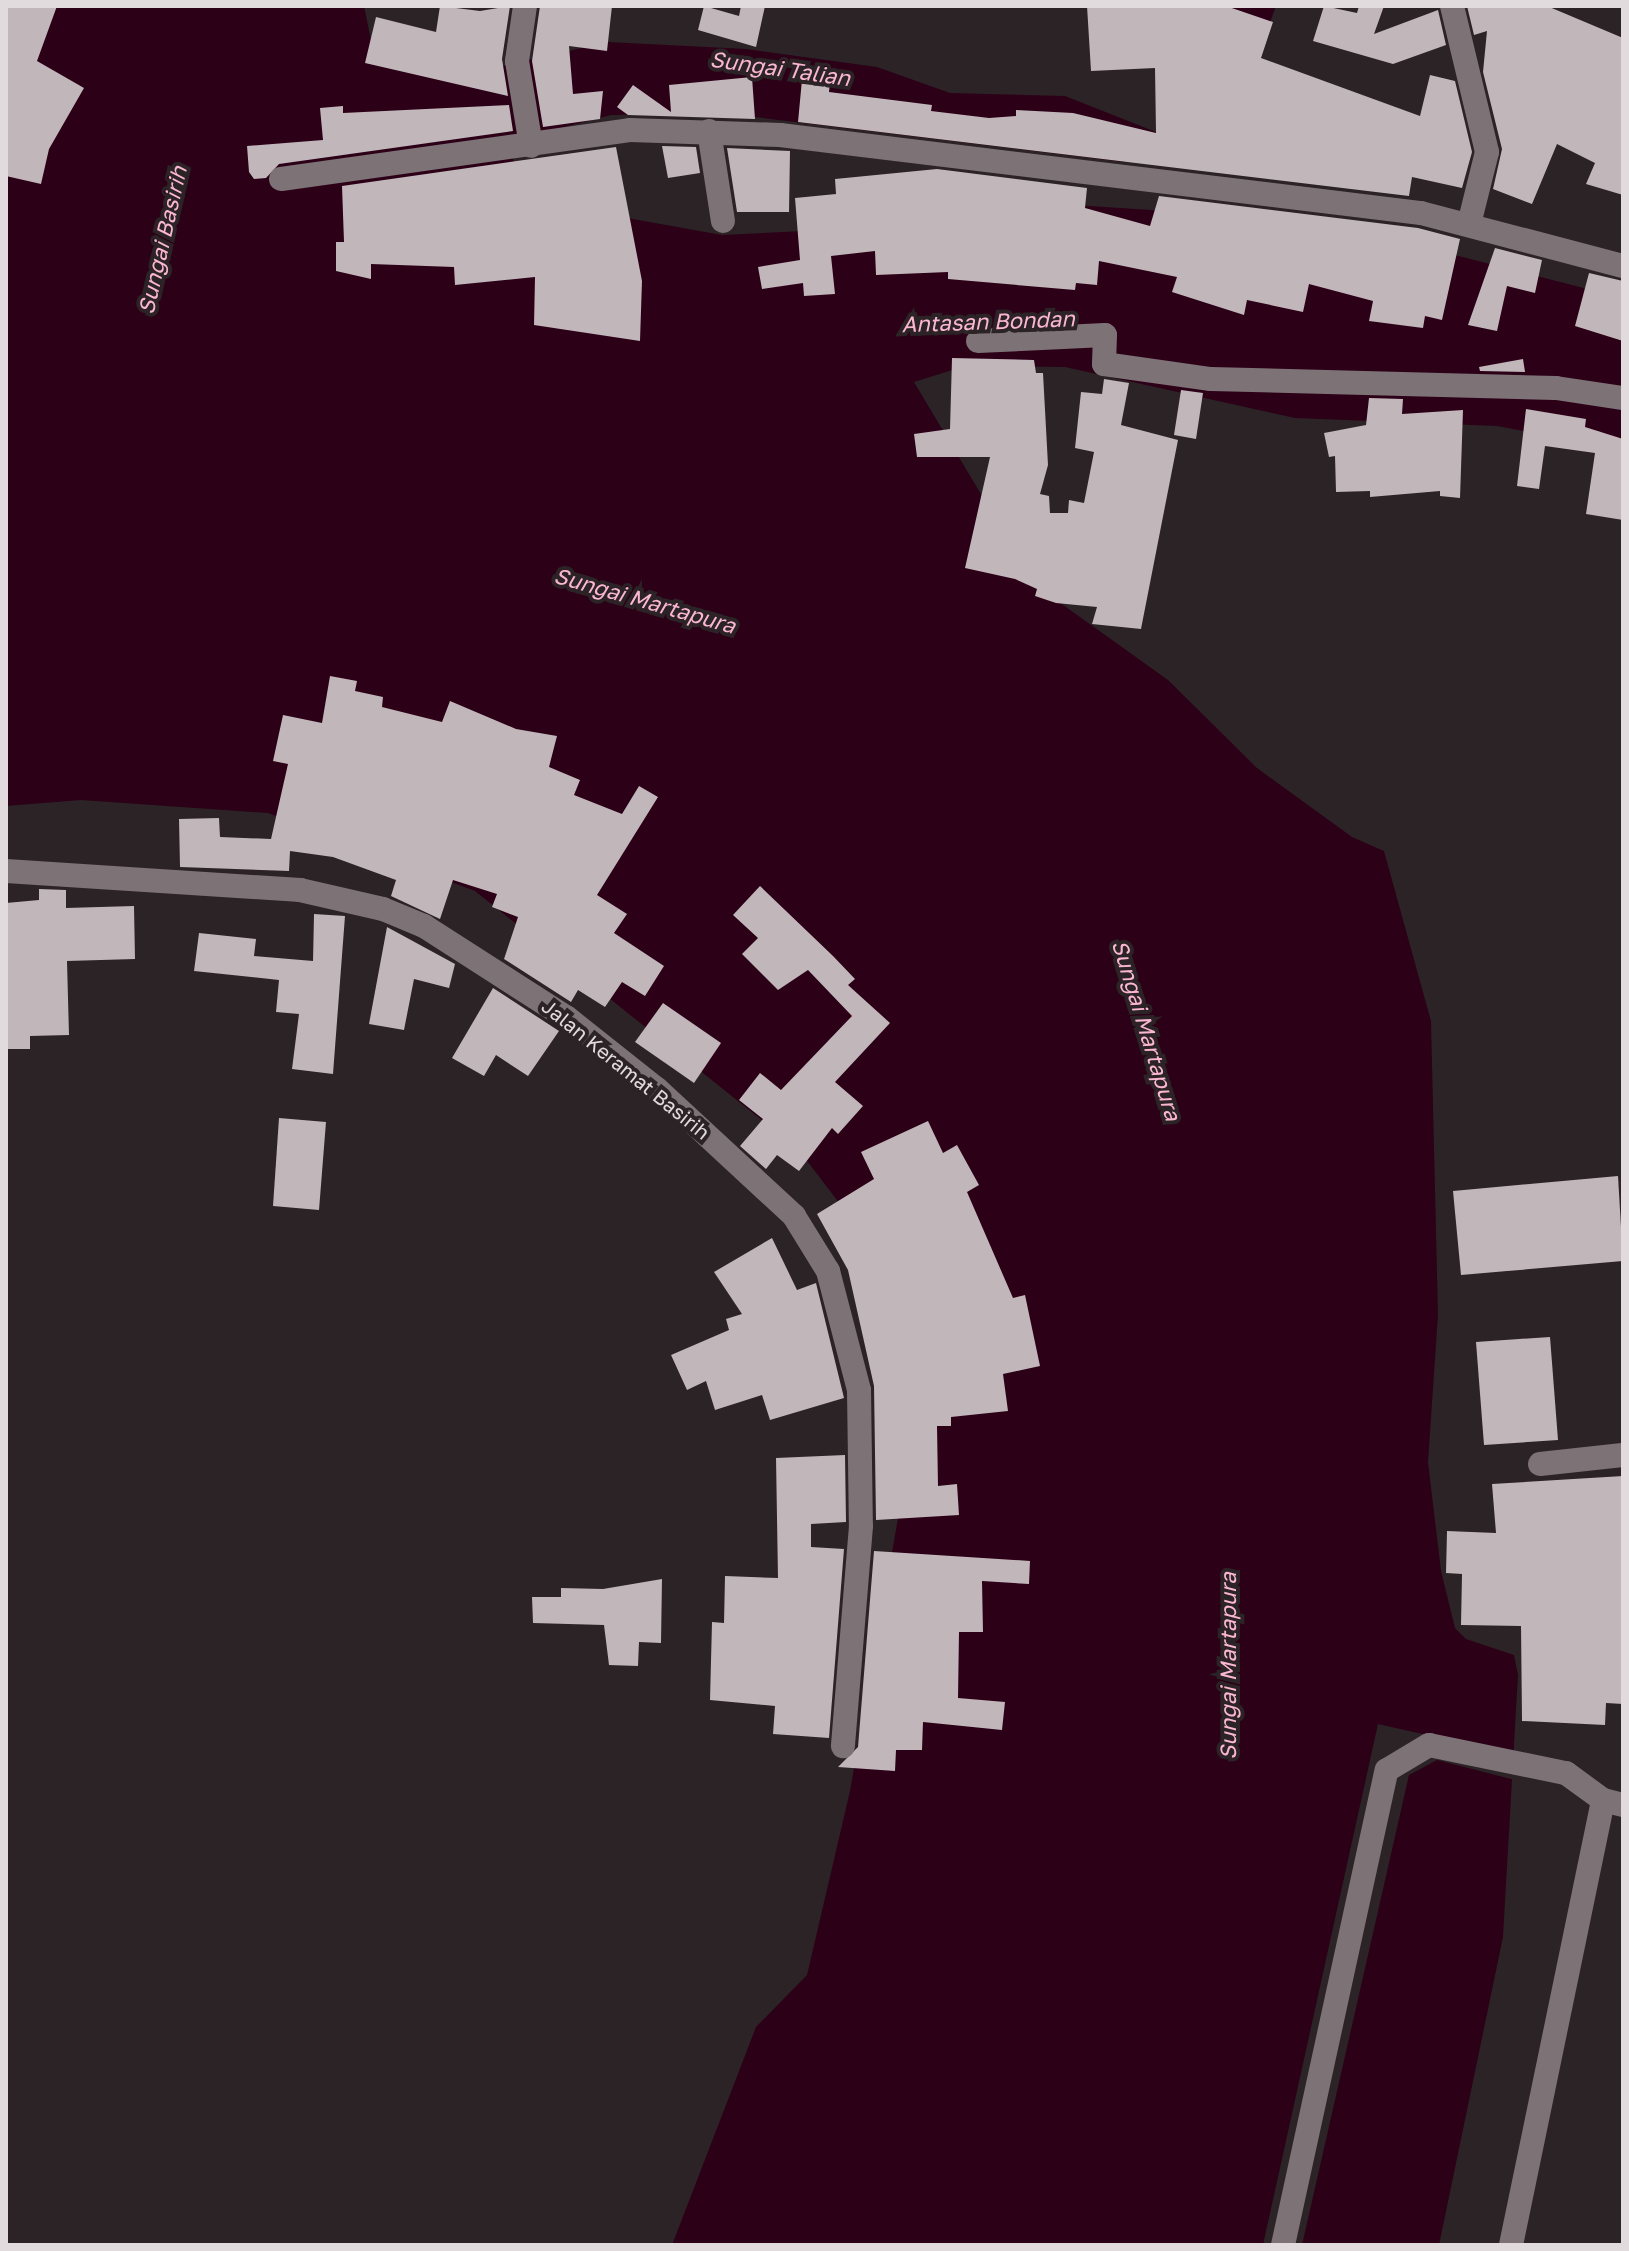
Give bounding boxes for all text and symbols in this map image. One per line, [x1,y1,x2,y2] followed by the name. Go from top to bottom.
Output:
[708,45,852,91] water label: Sungai Talian
[132,163,192,317] water label: Sungai Basirih
[901,305,1075,337] water label: Antasan Bondan
[551,561,739,639] water label: Sungai Martapura
[1107,936,1187,1124] water label: Sungai Martapura
[537,994,715,1144] street label: Jalan Keramat Basirih
[1215,1572,1241,1760] water label: Sungai Martapura

